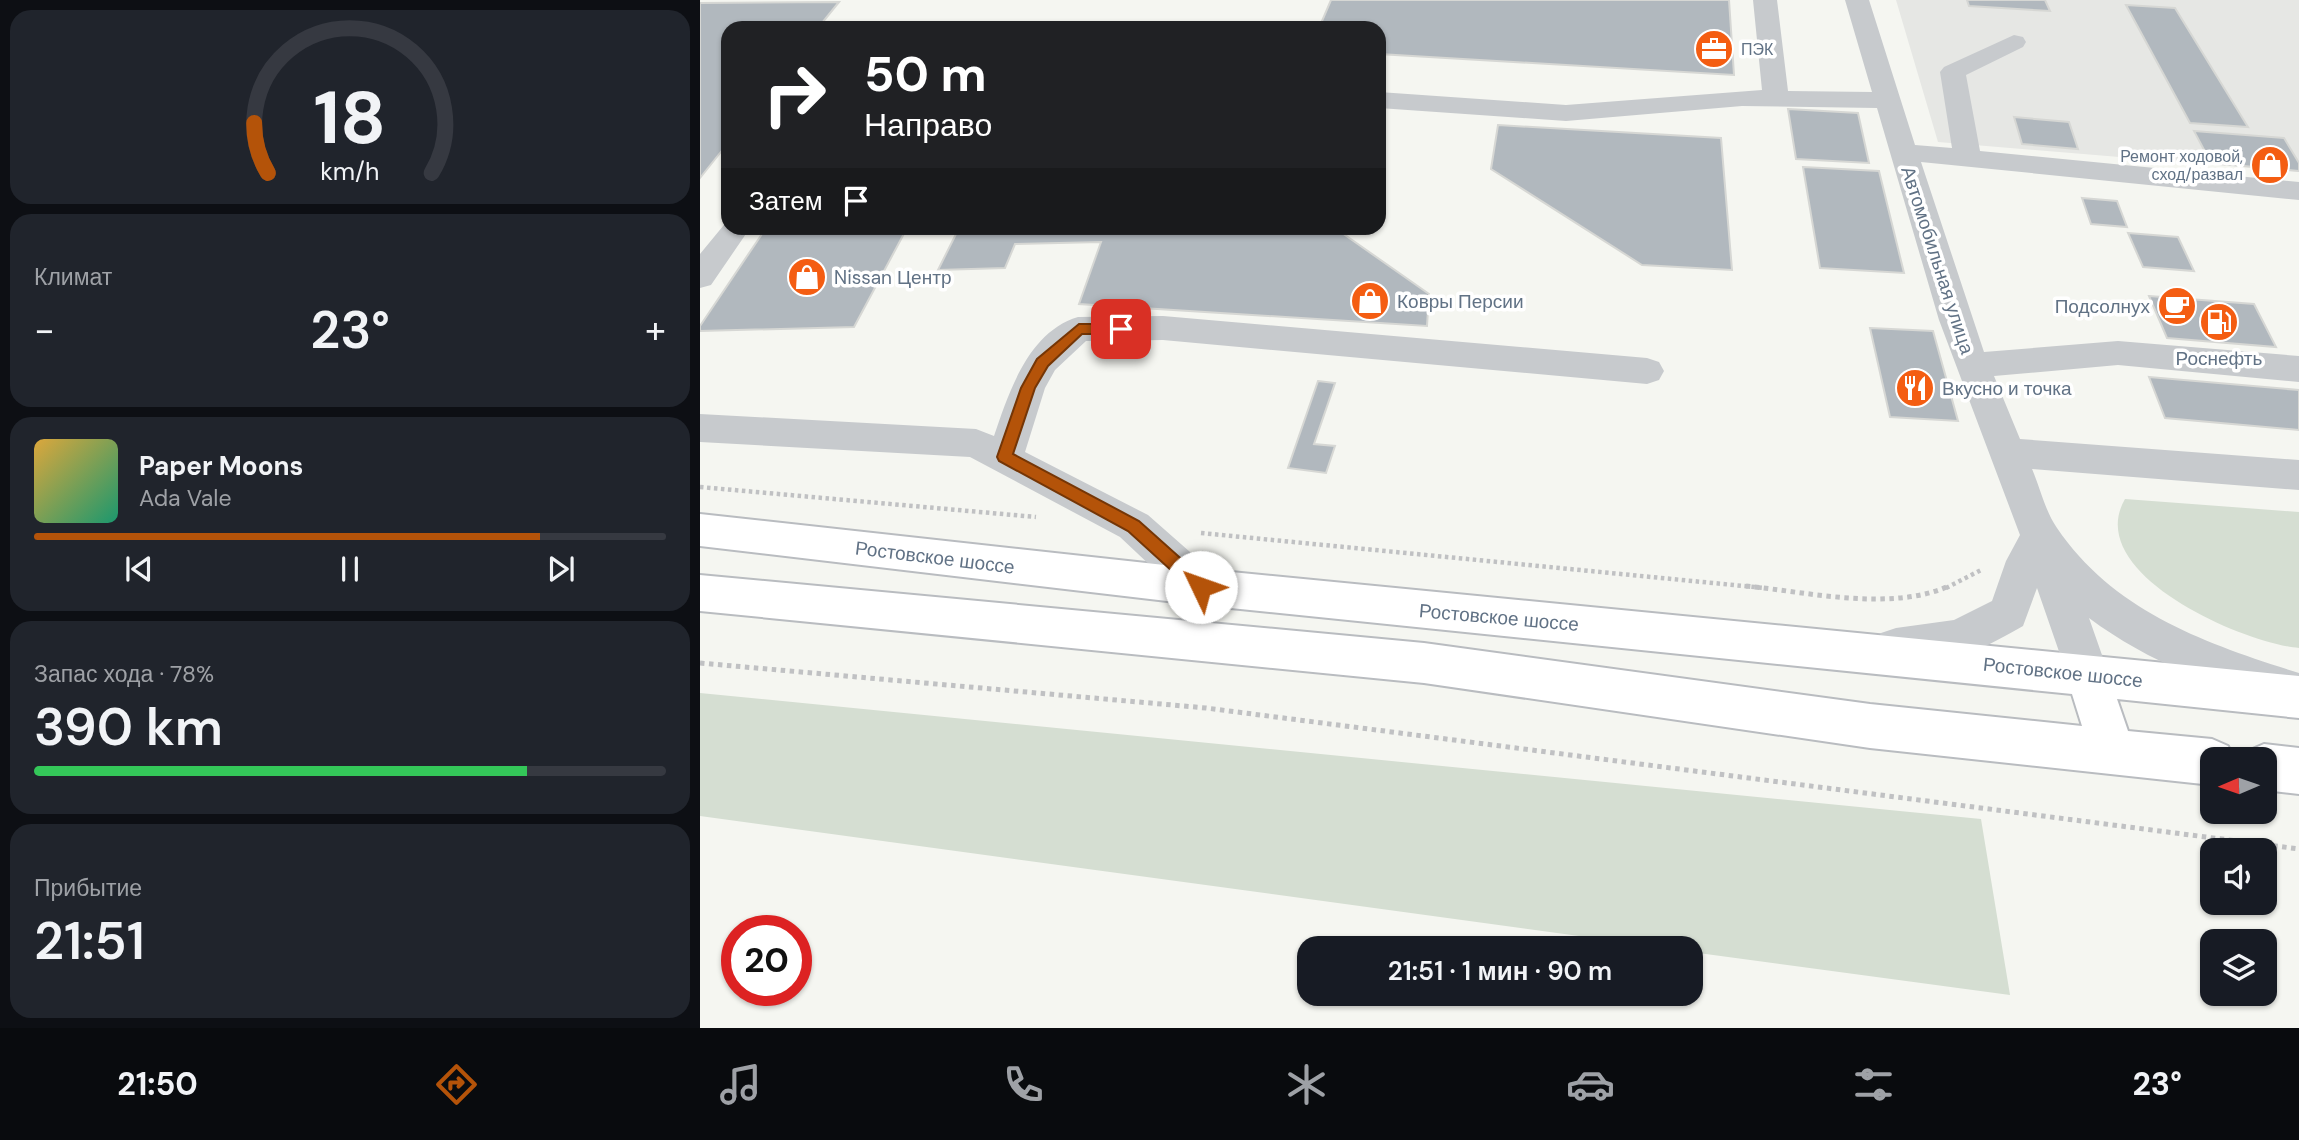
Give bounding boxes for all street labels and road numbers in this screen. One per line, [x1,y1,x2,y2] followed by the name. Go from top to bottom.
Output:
[1895,163,1980,358] street label: Автомобильная улица
[854,535,1016,580] street label: Ростовское шоссе
[1418,598,1580,637] street label: Ростовское шоссе
[1982,652,2144,693] street label: Ростовское шоссе

